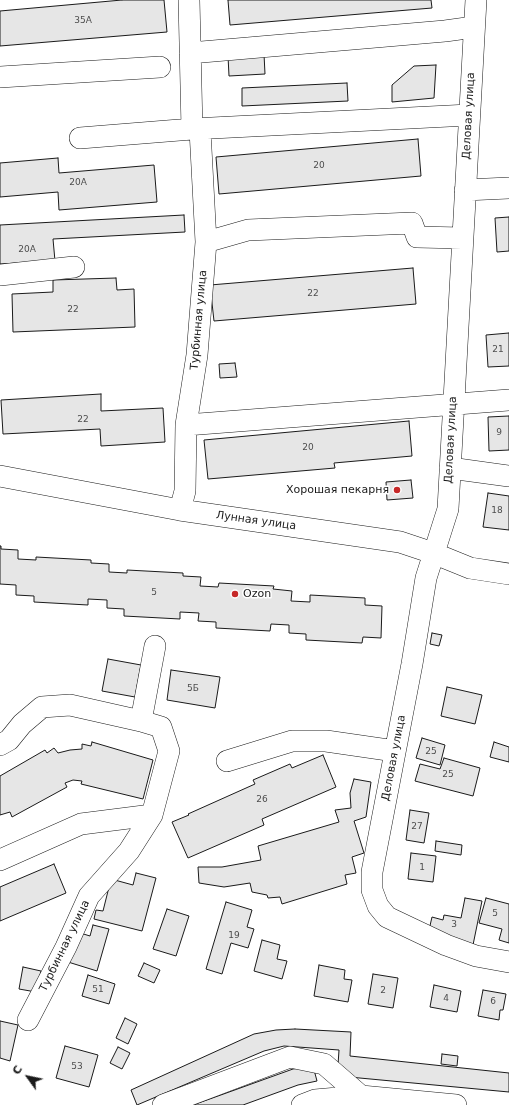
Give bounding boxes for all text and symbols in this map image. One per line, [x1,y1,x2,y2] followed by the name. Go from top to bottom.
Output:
[74,16,92,26] house number: 35А
[460,72,478,160] street label: Деловая улица
[313,161,325,171] house number: 20
[69,178,87,188] house number: 20А
[18,245,36,255] house number: 20А
[188,269,210,371] street label: Турбинная улица
[307,289,319,299] house number: 22
[67,305,79,315] house number: 22
[492,345,504,355] house number: 21
[442,396,460,484] street label: Деловая улица
[77,415,89,425] house number: 22
[496,428,502,438] house number: 9
[302,443,314,453] house number: 20
[286,483,389,497] place label: Хорошая пекарня
[392,485,402,495] marker: Хорошая пекарня
[491,506,503,516] house number: 18
[215,509,297,533] street label: Лунная улица
[243,587,271,601] place label: Ozon
[151,588,157,598] house number: 5
[230,589,240,599] marker: Ozon
[187,684,199,694] house number: 5Б
[379,714,409,802] street label: Деловая улица
[425,747,437,757] house number: 25
[442,770,454,780] house number: 25
[256,795,268,805] house number: 26
[411,822,423,832] house number: 27
[419,863,425,873] house number: 1
[37,898,93,994] street label: Турбинная улица
[492,909,498,919] house number: 5
[451,920,457,930] house number: 3
[228,931,240,941] house number: 19
[92,985,104,995] house number: 51
[380,986,386,996] house number: 2
[443,994,449,1004] house number: 4
[490,997,496,1007] house number: 6
[8,1057,48,1097] north arrow
[71,1062,83,1072] house number: 53
[10,1063,25,1077] text: С

